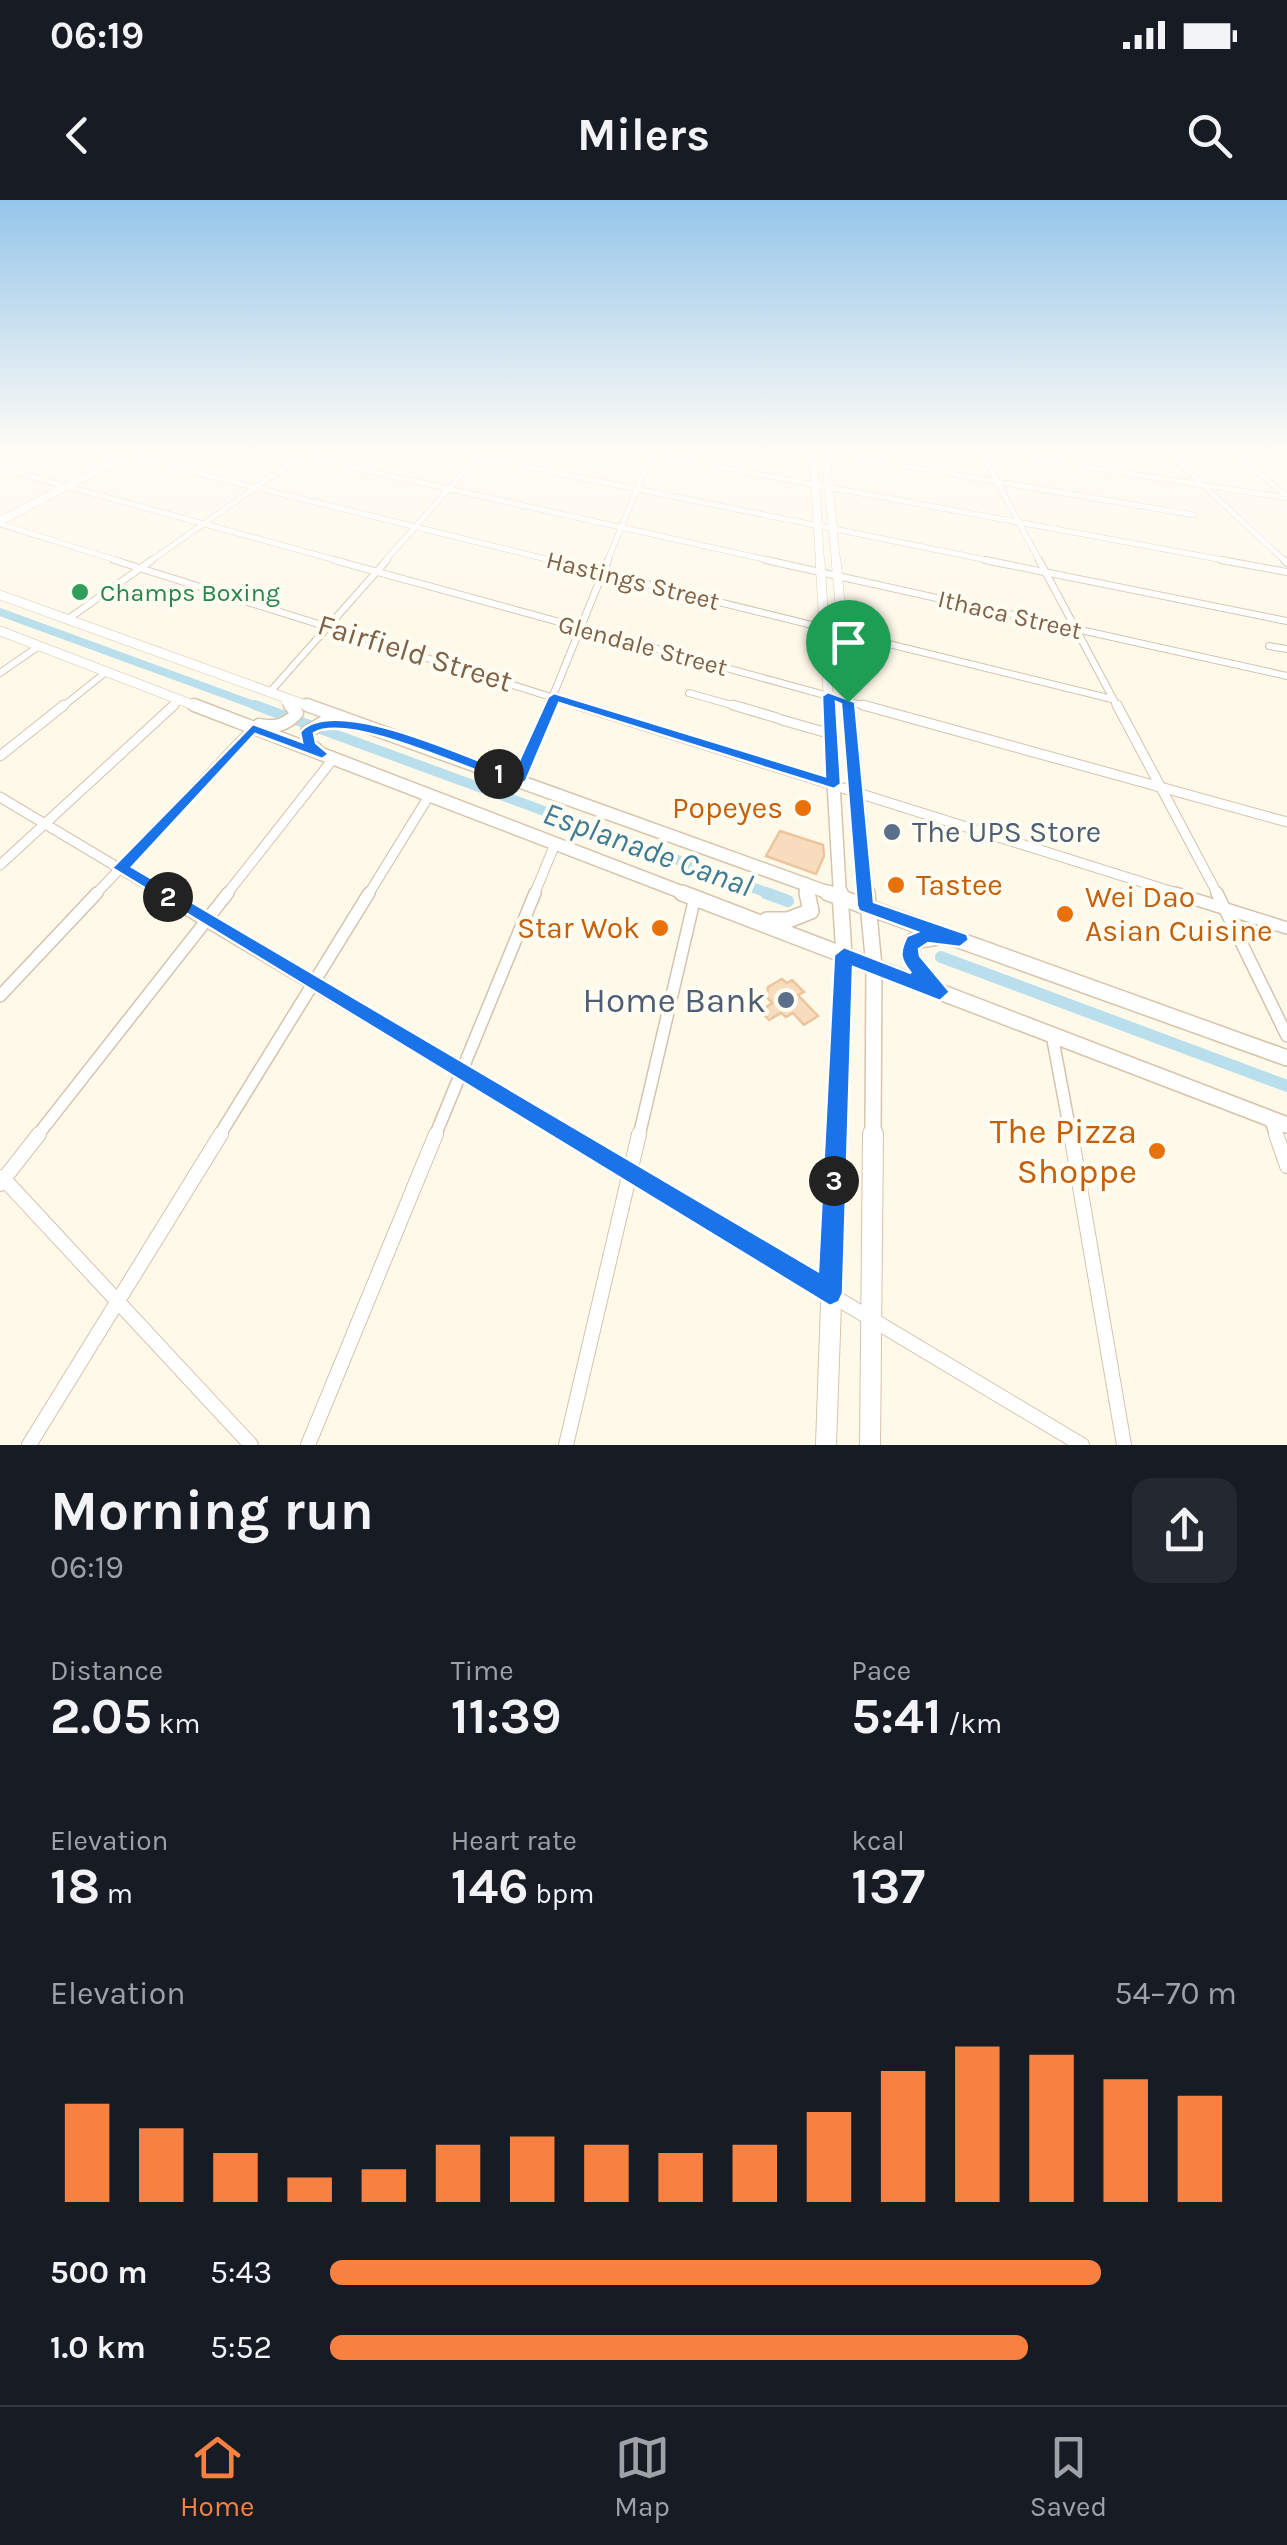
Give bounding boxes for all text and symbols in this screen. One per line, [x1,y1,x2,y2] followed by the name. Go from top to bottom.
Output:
[50,13,144,58] text: 06:19
[50,108,105,163] icon: back
[1182,108,1237,163] icon: search
[577,109,710,161] text: Milers
[543,545,722,616] street label: Hastings Street
[100,578,280,607] place label: Champs Boxing
[69,581,91,603] marker: Champs Boxing
[935,584,1085,645] street label: Ithaca Street
[806,600,891,703] pin
[313,606,517,700] street label: Fairfield Street
[555,609,731,682] street label: Glendale Street
[821,615,876,670] icon: arrive
[474,749,524,799] pin: 1
[494,757,504,790] text: 1
[672,790,783,826] place label: Popeyes
[538,794,758,905] water label: Esplanade Canal
[792,797,814,819] marker: Popeyes
[912,814,1101,850] place label: The UPS Store
[881,821,903,843] marker: The UPS Store
[916,867,1003,903] place label: Tastee
[143,872,193,922] pin: 2
[885,874,907,896] marker: Tastee
[1085,879,1272,949] place label: Wei Dao Asian Cuisine
[160,880,176,913] text: 2
[1054,903,1076,925] marker: Wei Dao Asian Cuisine
[517,910,640,946] place label: Star Wok
[649,917,671,939] marker: Star Wok
[583,980,766,1021] place label: Home Bank
[775,989,797,1011] marker: Home Bank
[990,1111,1137,1192] place label: The Pizza Shoppe
[1146,1140,1168,1162] marker: The Pizza Shoppe
[809,1156,859,1206] pin: 3
[825,1164,843,1197] text: 3
[1132,1478,1237,1583] button: share
[50,1479,374,1543] text: Morning run
[50,1549,124,1586] text: 06:19
[50,1654,163,1687] text: Distance
[451,1654,514,1687] text: Time
[851,1654,911,1687] text: Pace
[50,1687,152,1746] text: 2.05
[451,1687,561,1746] text: 11:39
[851,1687,941,1746] text: 5:41
[152,1707,200,1740] text: km
[941,1707,1002,1740] text: /km
[50,1824,169,1857] text: Elevation
[451,1824,577,1857] text: Heart rate
[851,1824,905,1857] text: kcal
[50,1857,100,1916] text: 18
[451,1857,529,1916] text: 146
[851,1857,925,1916] text: 137
[100,1877,133,1910] text: m
[529,1877,594,1910] text: bpm
[50,1975,185,2012] text: Elevation
[1114,1975,1237,2012] text: 54–70 m
[50,2254,148,2291] text: 500 m
[210,2254,272,2291] text: 5:43
[50,2329,146,2366] text: 1.0 km
[210,2329,272,2366] text: 5:52
[180,2430,255,2523] tab: Home
[614,2430,670,2523] tab: Map
[1030,2430,1107,2523] tab: Saved

